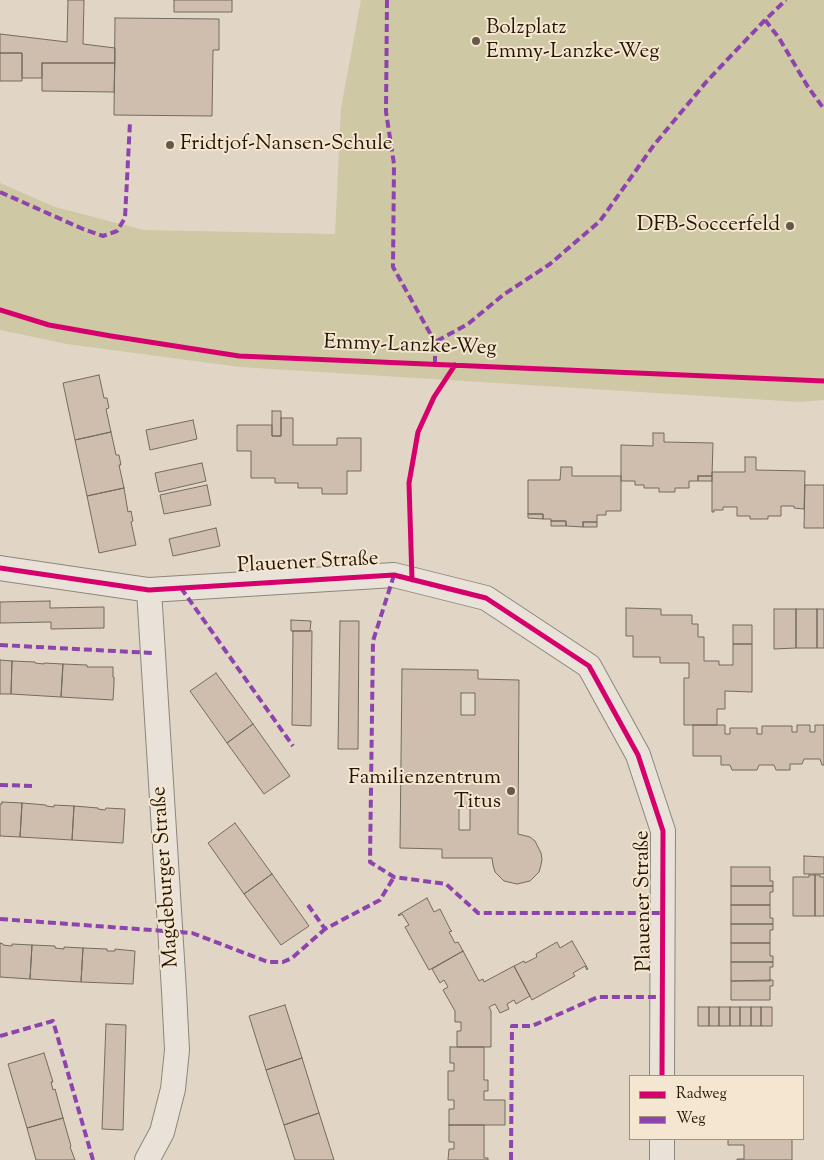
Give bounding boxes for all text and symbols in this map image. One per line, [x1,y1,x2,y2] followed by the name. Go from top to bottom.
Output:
[486,16,659,66] place label: Bolzplatz Emmy-Lanzke-Weg
[470,35,482,47] marker: Bolzplatz Emmy-Lanzke-Weg
[180,132,393,158] place label: Fridtjof-Nansen-Schule
[164,139,176,151] marker: Fridtjof-Nansen-Schule
[637,213,780,239] place label: DFB-Soccerfeld
[784,220,796,232] marker: DFB-Soccerfeld
[323,331,497,363] street label: Emmy-Lanzke-Weg
[237,548,379,580] street label: Plauener Straße
[348,766,501,816] place label: Familienzentrum Titus
[148,785,186,969] street label: Magdeburger Straße
[505,785,517,797] marker: Familienzentrum Titus
[631,830,659,972] street label: Plauener Straße
[629,1075,804,1140] legend
[676,1084,727,1105] text: Radweg
[676,1109,706,1130] text: Weg

